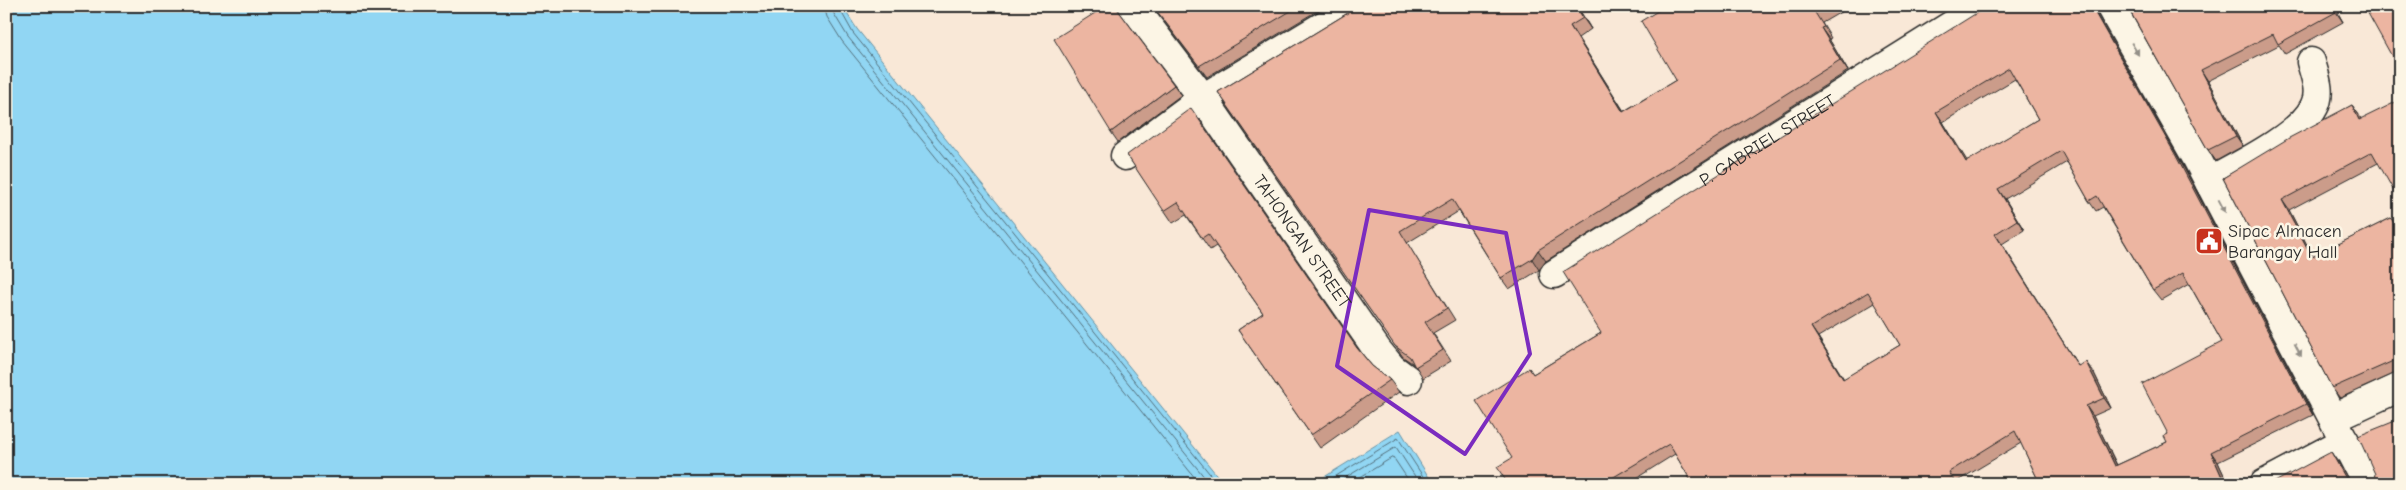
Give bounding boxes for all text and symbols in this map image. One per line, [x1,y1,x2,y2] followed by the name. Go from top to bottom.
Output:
[2130,42,2139,55] one-way arrow
[1696,90,1841,191] street label: P. GABRIEL STREET
[1248,171,1355,313] street label: TAHONGAN STREET
[2217,199,2226,213] one-way arrow
[2228,221,2342,263] place label: Sipac Almacen Barangay Hall
[2194,226,2224,256] public building icon: Sipac Almacen Barangay Hall
[2294,342,2302,357] one-way arrow

